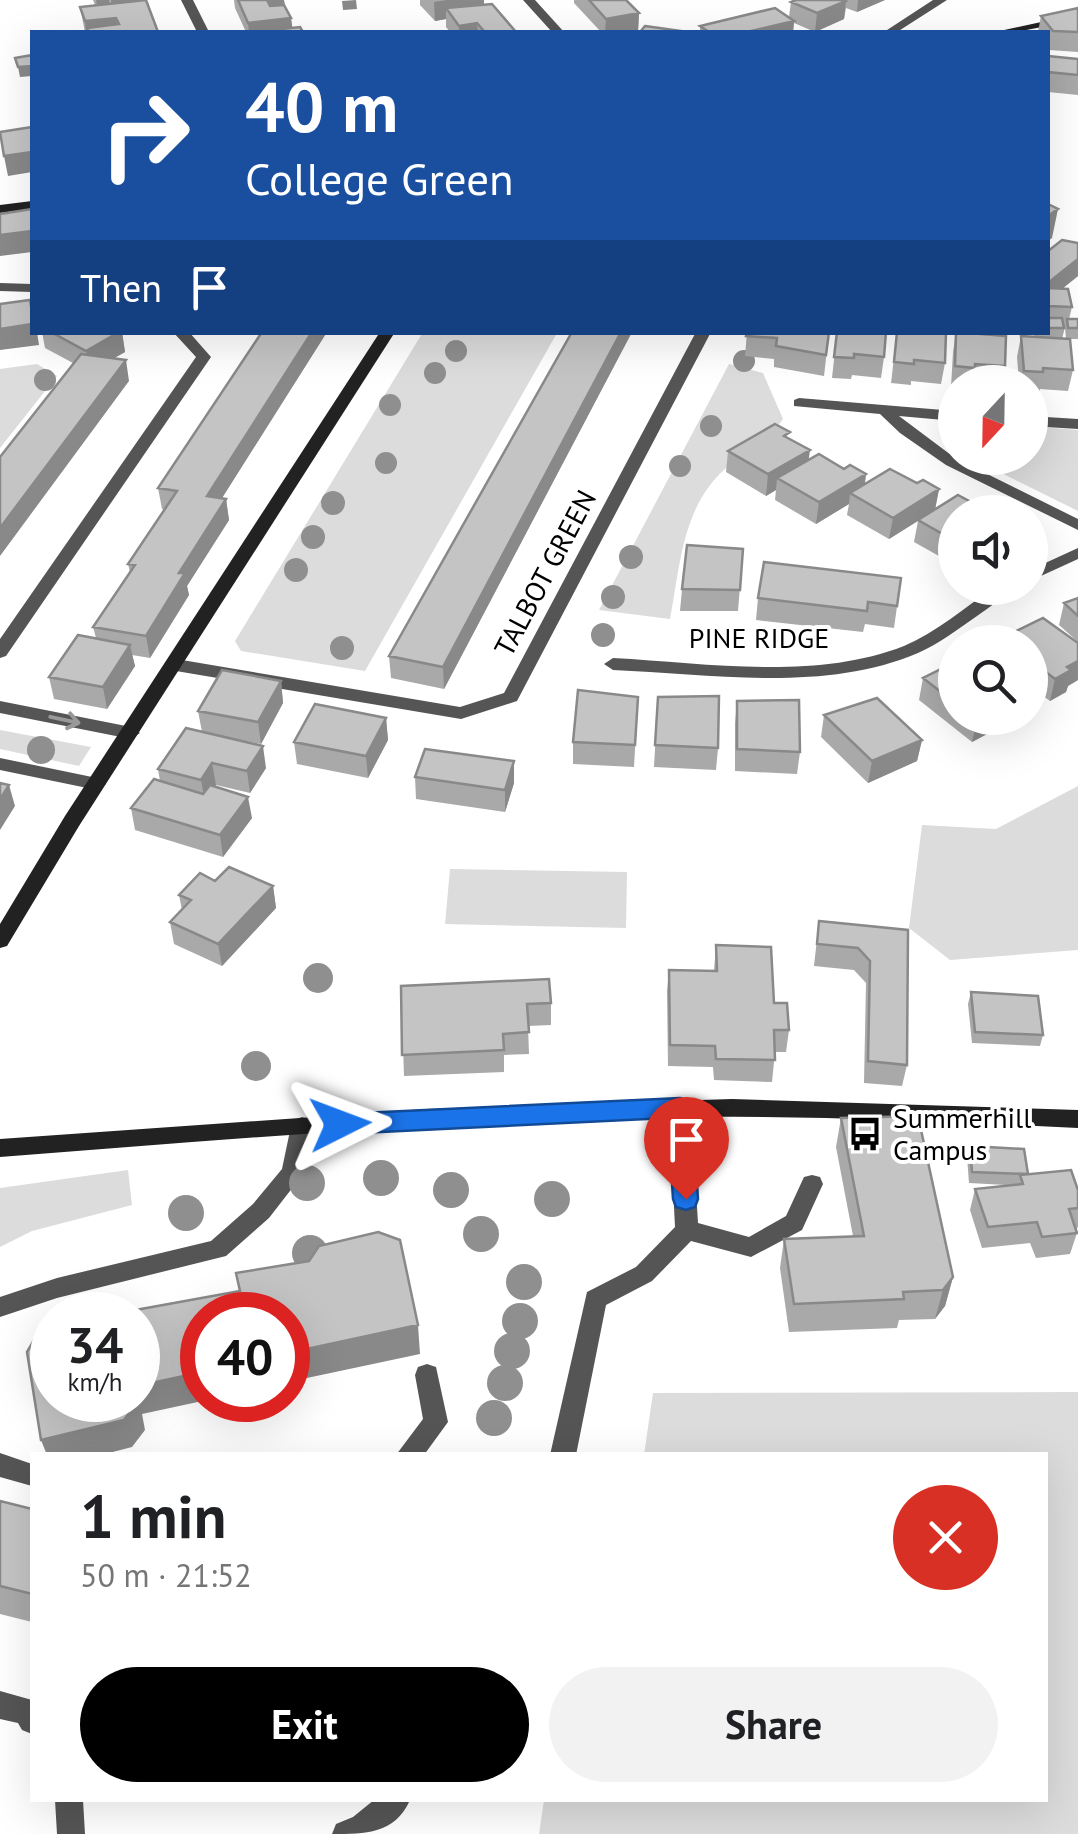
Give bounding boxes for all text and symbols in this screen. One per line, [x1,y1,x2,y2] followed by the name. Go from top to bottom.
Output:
[245,61,398,151] text: 40 m
[80,70,210,200] icon: right
[245,149,514,207] text: College Green
[182,260,237,315] icon: arrive
[80,263,162,312] text: Then
[938,365,1048,475] north arrow
[938,365,1048,735] map controls
[485,483,604,662] street label: TALBOT GREEN
[938,495,1048,605] button: sound
[689,619,829,656] street label: PINE RIDGE
[938,625,1048,735] button: search
[48,712,80,731] one-way arrow
[288,1072,392,1176] position arrow
[644,1097,729,1200] pin
[893,1099,1031,1168] place label: Summerhill Campus
[659,1112,714,1167] icon: arrive
[846,1115,884,1153] bus stop icon: Summerhill Campus
[180,1292,310,1422] speed limit sign: 40
[67,1312,123,1377] text: 34
[68,1366,122,1398] text: km/h
[80,1477,226,1555] text: 1 min
[893,1485,998,1590] button: close
[80,1554,252,1596] text: 50 m · 21:52
[80,1667,529,1782] button: Exit
[549,1667,998,1782] button: Share

